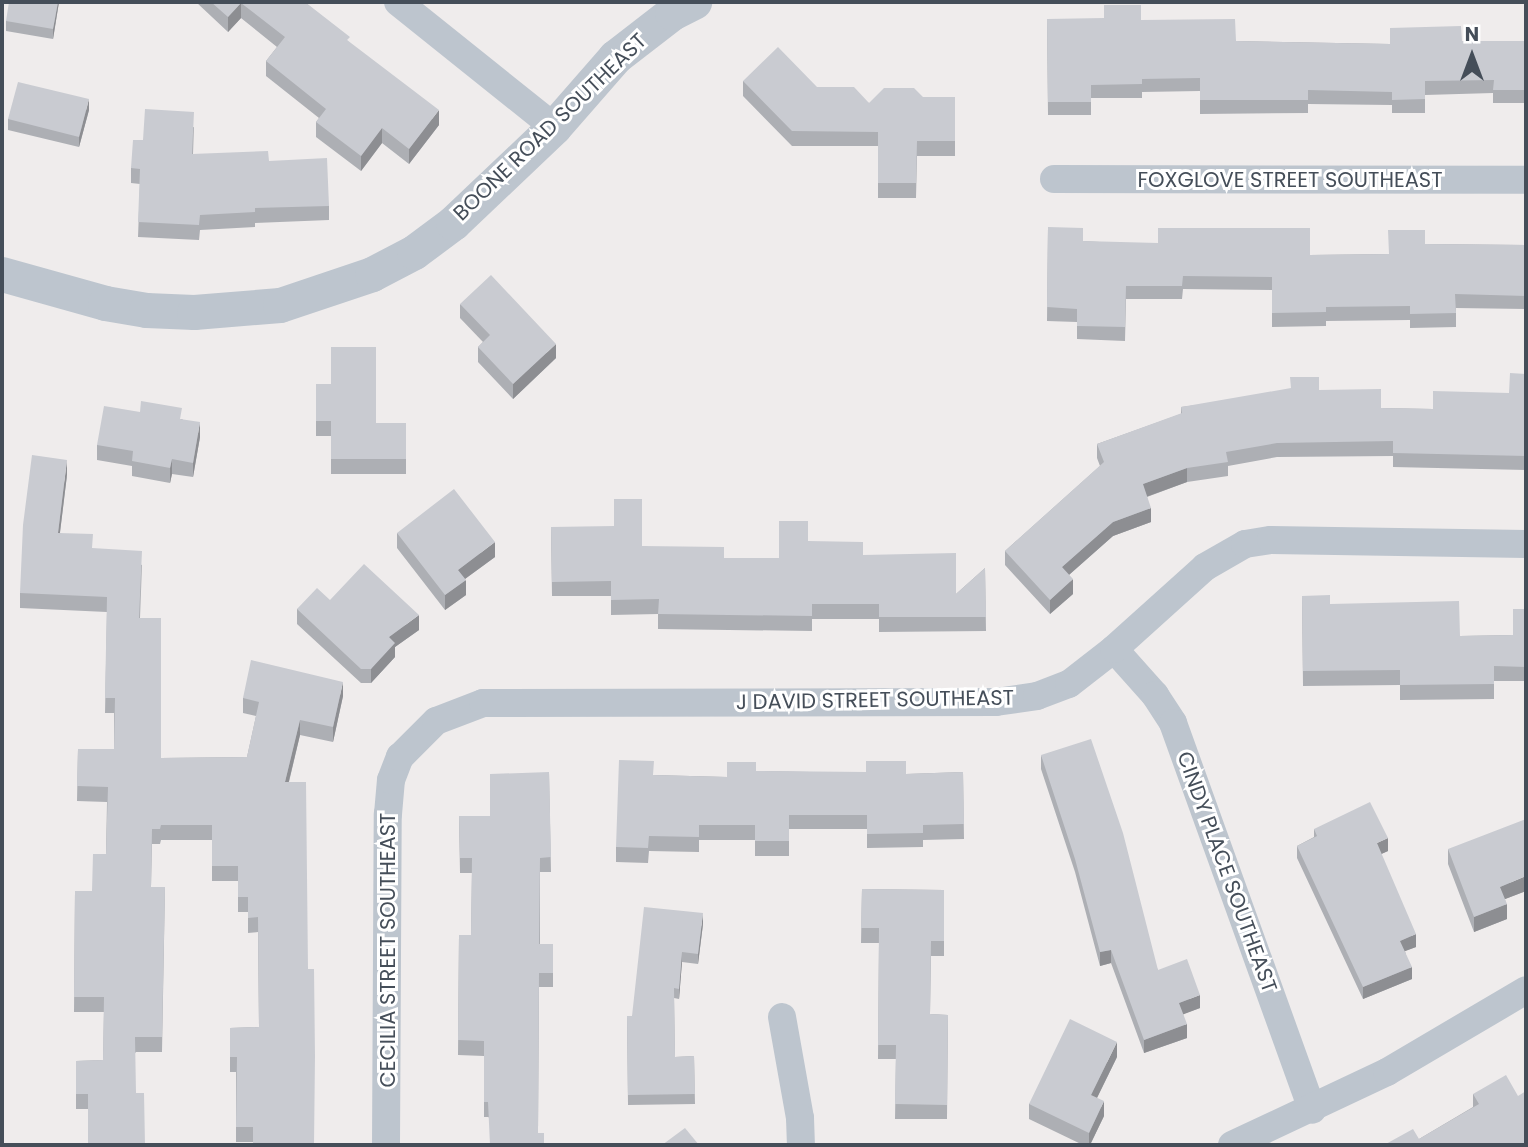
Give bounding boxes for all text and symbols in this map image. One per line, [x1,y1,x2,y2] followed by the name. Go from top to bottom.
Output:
[1437,21,1507,91] north arrow
[1465,21,1479,48] text: N
[448,28,652,226] street label: BOONE ROAD SOUTHEAST
[1137,167,1443,193] street label: FOXGLOVE STREET SOUTHEAST
[736,685,1014,715] street label: J DAVID STREET SOUTHEAST
[1172,748,1282,996] street label: CINDY PLACE SOUTHEAST
[375,813,401,1087] street label: CECILIA STREET SOUTHEAST

